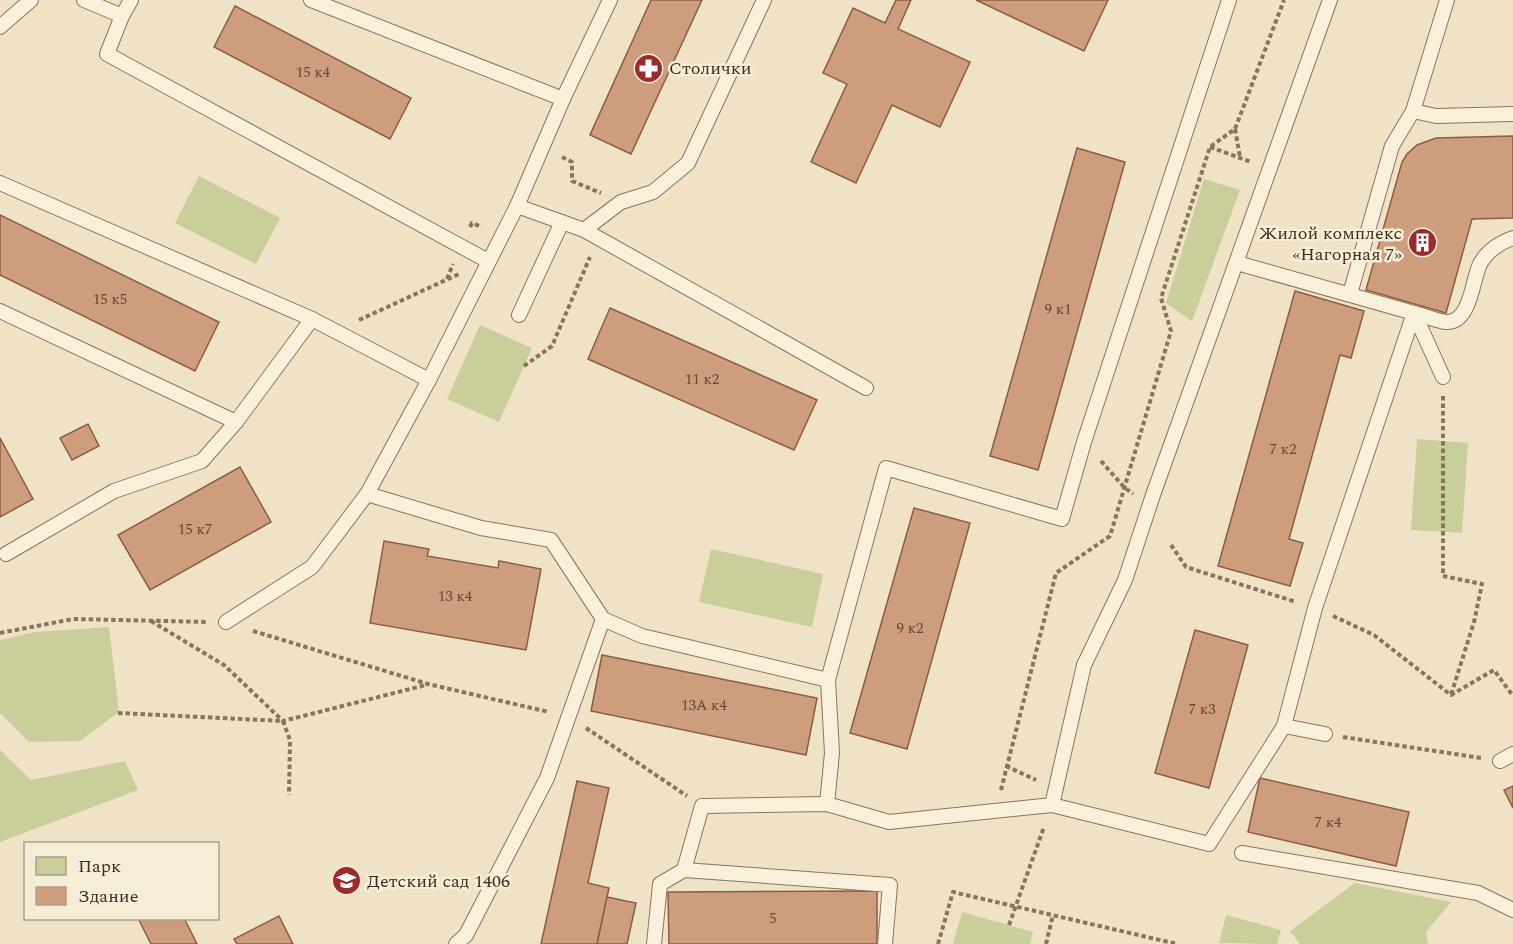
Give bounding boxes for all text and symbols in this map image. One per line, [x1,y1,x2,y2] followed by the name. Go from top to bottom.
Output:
[632,52,664,84] pharmacy icon: Столички
[669,55,752,82] place label: Столички
[296,61,331,84] house number: 15 к4
[1259,220,1402,268] place label: Жилой комплекс «Нагорная 7»
[1407,227,1439,259] building icon: Жилой комплекс «Нагорная 7»
[93,288,127,311] house number: 15 к5
[1044,298,1072,321] house number: 9 к1
[685,368,719,391] house number: 11 к2
[1269,438,1297,461] house number: 7 к2
[178,518,212,541] house number: 15 к7
[438,585,473,608] house number: 13 к4
[896,617,924,640] house number: 9 к2
[681,694,727,717] house number: 13А к4
[1188,698,1216,721] house number: 7 к3
[1314,811,1342,834] house number: 7 к4
[24,842,219,920] legend
[78,853,121,880] text: Парк
[330,865,362,897] school or university icon: Детский сад 1406
[367,868,510,895] place label: Детский сад 1406
[78,883,138,910] text: Здание
[769,907,777,930] house number: 5

